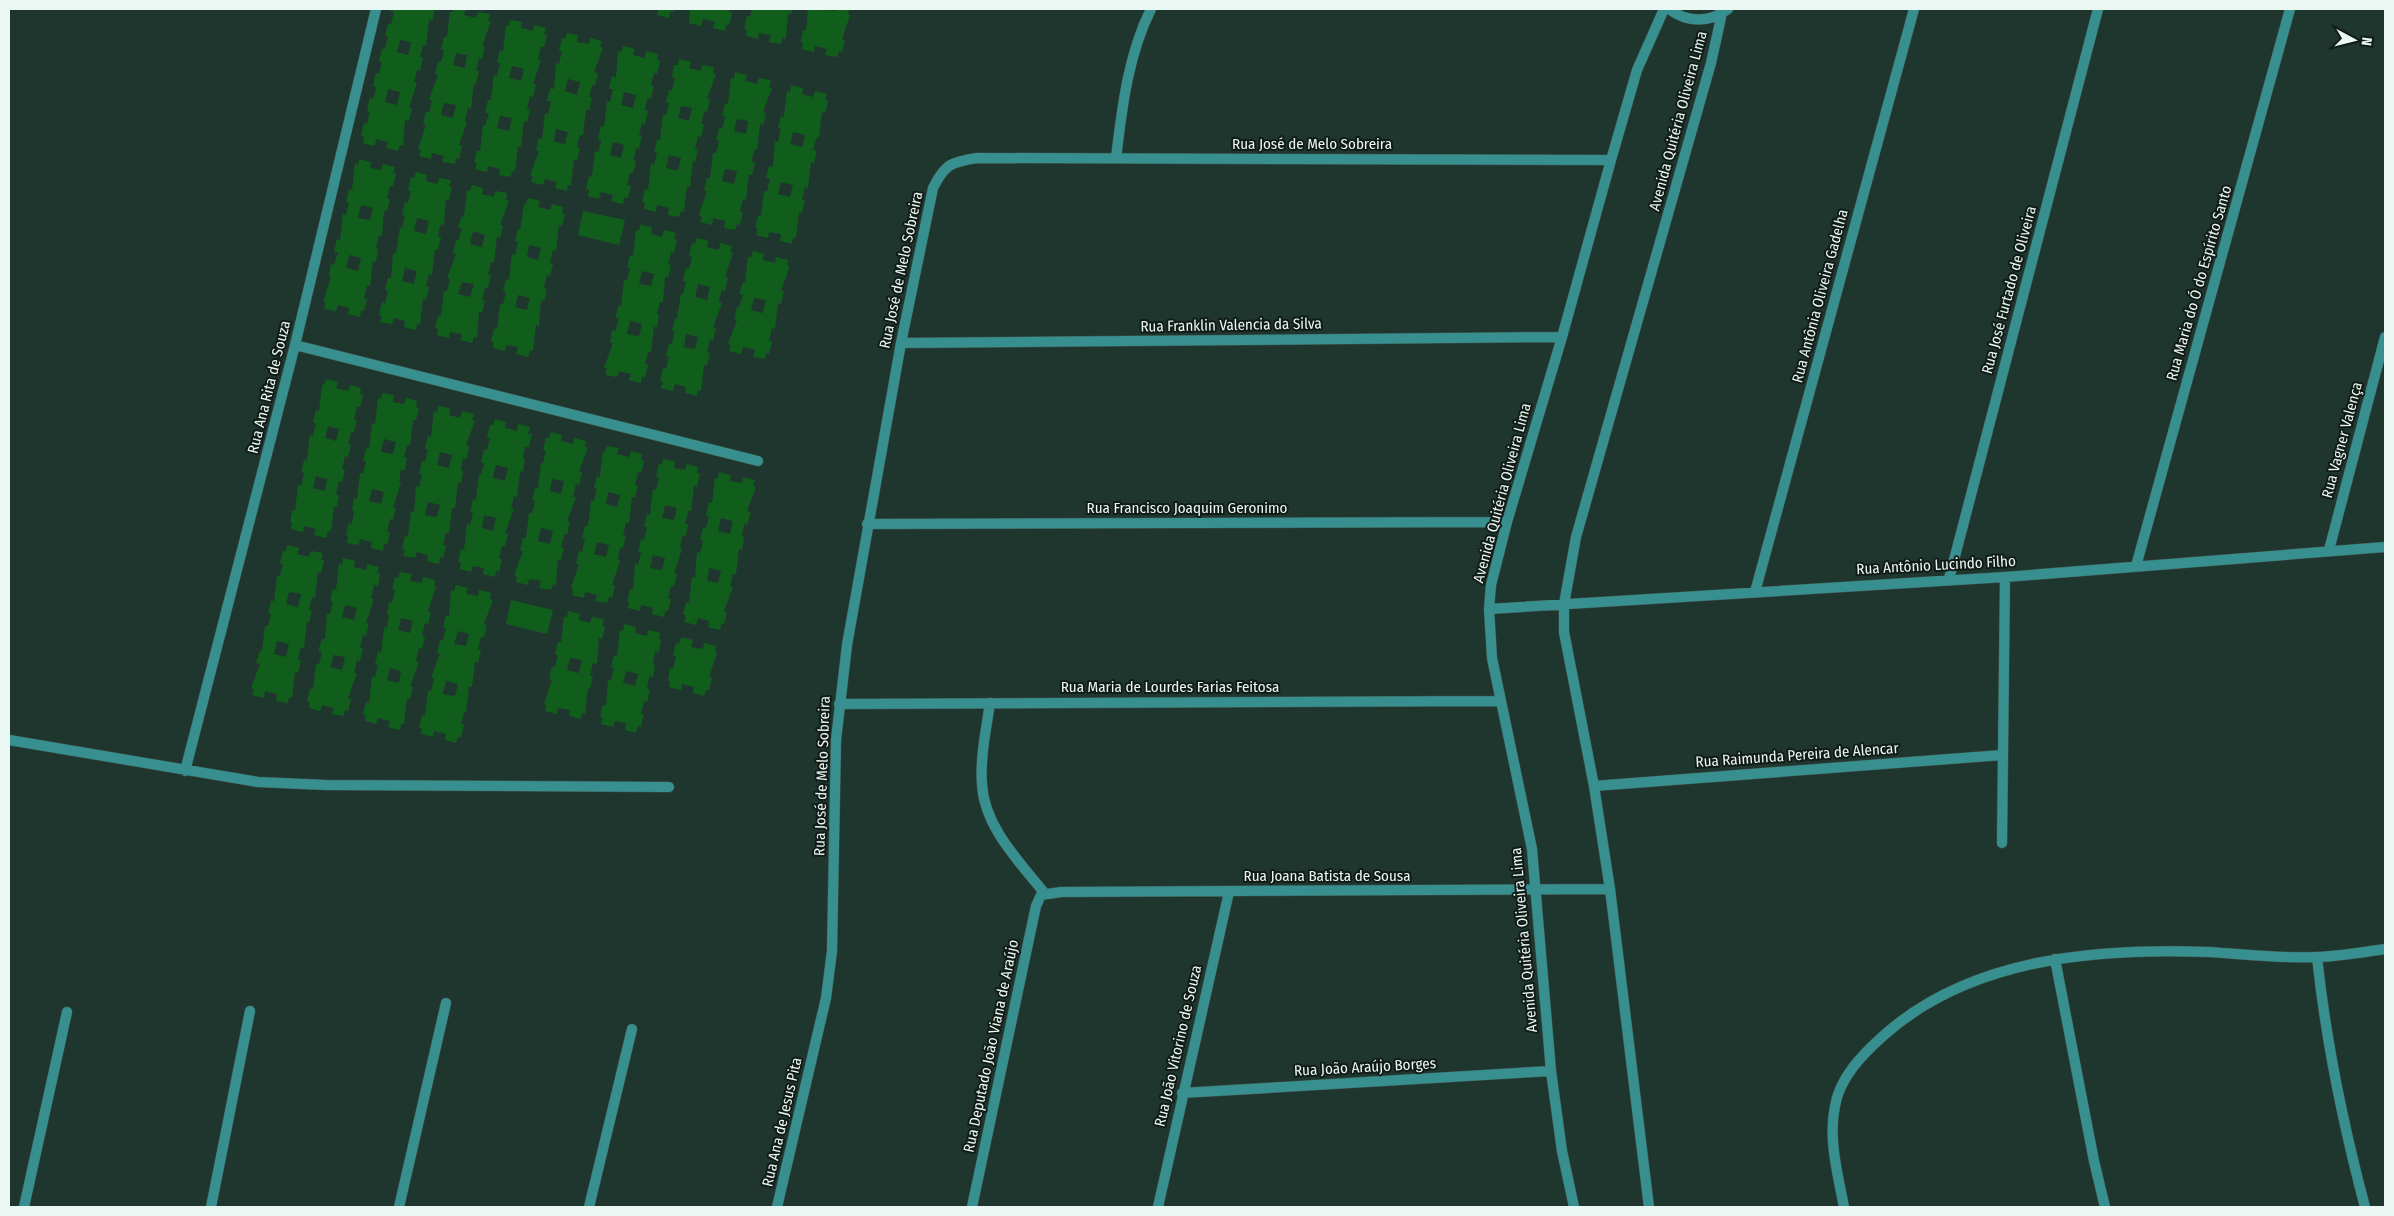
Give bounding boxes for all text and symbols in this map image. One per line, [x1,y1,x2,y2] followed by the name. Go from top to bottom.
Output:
[2329,15,2379,65] north arrow
[1645,29,1711,213] street label: Avenida Quitéria Oliveira Lima
[2357,36,2375,47] text: N
[1232,135,1392,153] street label: Rua José de Melo Sobreira
[2162,183,2236,383] street label: Rua Maria do Ó do Espírito Santo
[876,190,926,350] street label: Rua José de Melo Sobreira
[1978,204,2040,376] street label: Rua José Furtado de Oliveira
[1788,207,1852,385] street label: Rua Antônia Oliveira Gadelha
[1140,314,1322,336] street label: Rua Franklin Valencia da Silva
[244,319,294,455] street label: Rua Ana Rita de Souza
[2318,380,2366,500] street label: Rua Vagner Valença
[1469,401,1535,585] street label: Avenida Quitéria Oliveira Lima
[1087,499,1288,517] street label: Rua Francisco Joaquim Geronimo
[1856,552,2016,578] street label: Rua Antônio Lucindo Filho
[1061,678,1279,696] street label: Rua Maria de Lourdes Farias Feitosa
[810,696,834,856] street label: Rua José de Melo Sobreira
[1695,739,1900,771] street label: Rua Raimunda Pereira de Alencar
[1507,847,1541,1033] street label: Avenida Quitéria Oliveira Lima
[1244,867,1411,885] street label: Rua Joana Batista de Sousa
[960,938,1022,1154] street label: Rua Deputado João Viana de Araújo
[1151,964,1205,1128] street label: Rua João Vitorino de Souza
[1293,1054,1437,1080] street label: Rua João Araújo Borges
[758,1056,806,1188] street label: Rua Ana de Jesus Pita

